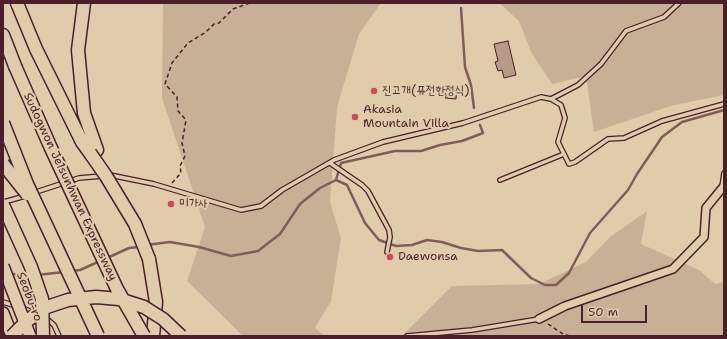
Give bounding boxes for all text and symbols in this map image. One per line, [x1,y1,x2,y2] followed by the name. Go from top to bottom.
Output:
[382,84,469,98] place label: 진고개(퓨전한정식)
[369,86,379,96] marker: 진고개(퓨전한정식)
[20,91,120,283] street label: Sudogwon Je1sunhwan Expressway
[363,103,449,131] place label: Akasia Mountain Villa
[350,112,360,122] marker: Akasia Mountain Villa
[179,197,208,211] place label: 미가사
[166,199,176,209] marker: 미가사
[398,250,458,264] place label: Daewonsa
[385,252,395,262] marker: Daewonsa
[13,270,45,324] street label: Seobu-ro
[583,297,649,323] scale bar
[588,304,618,320] text: 50 m

